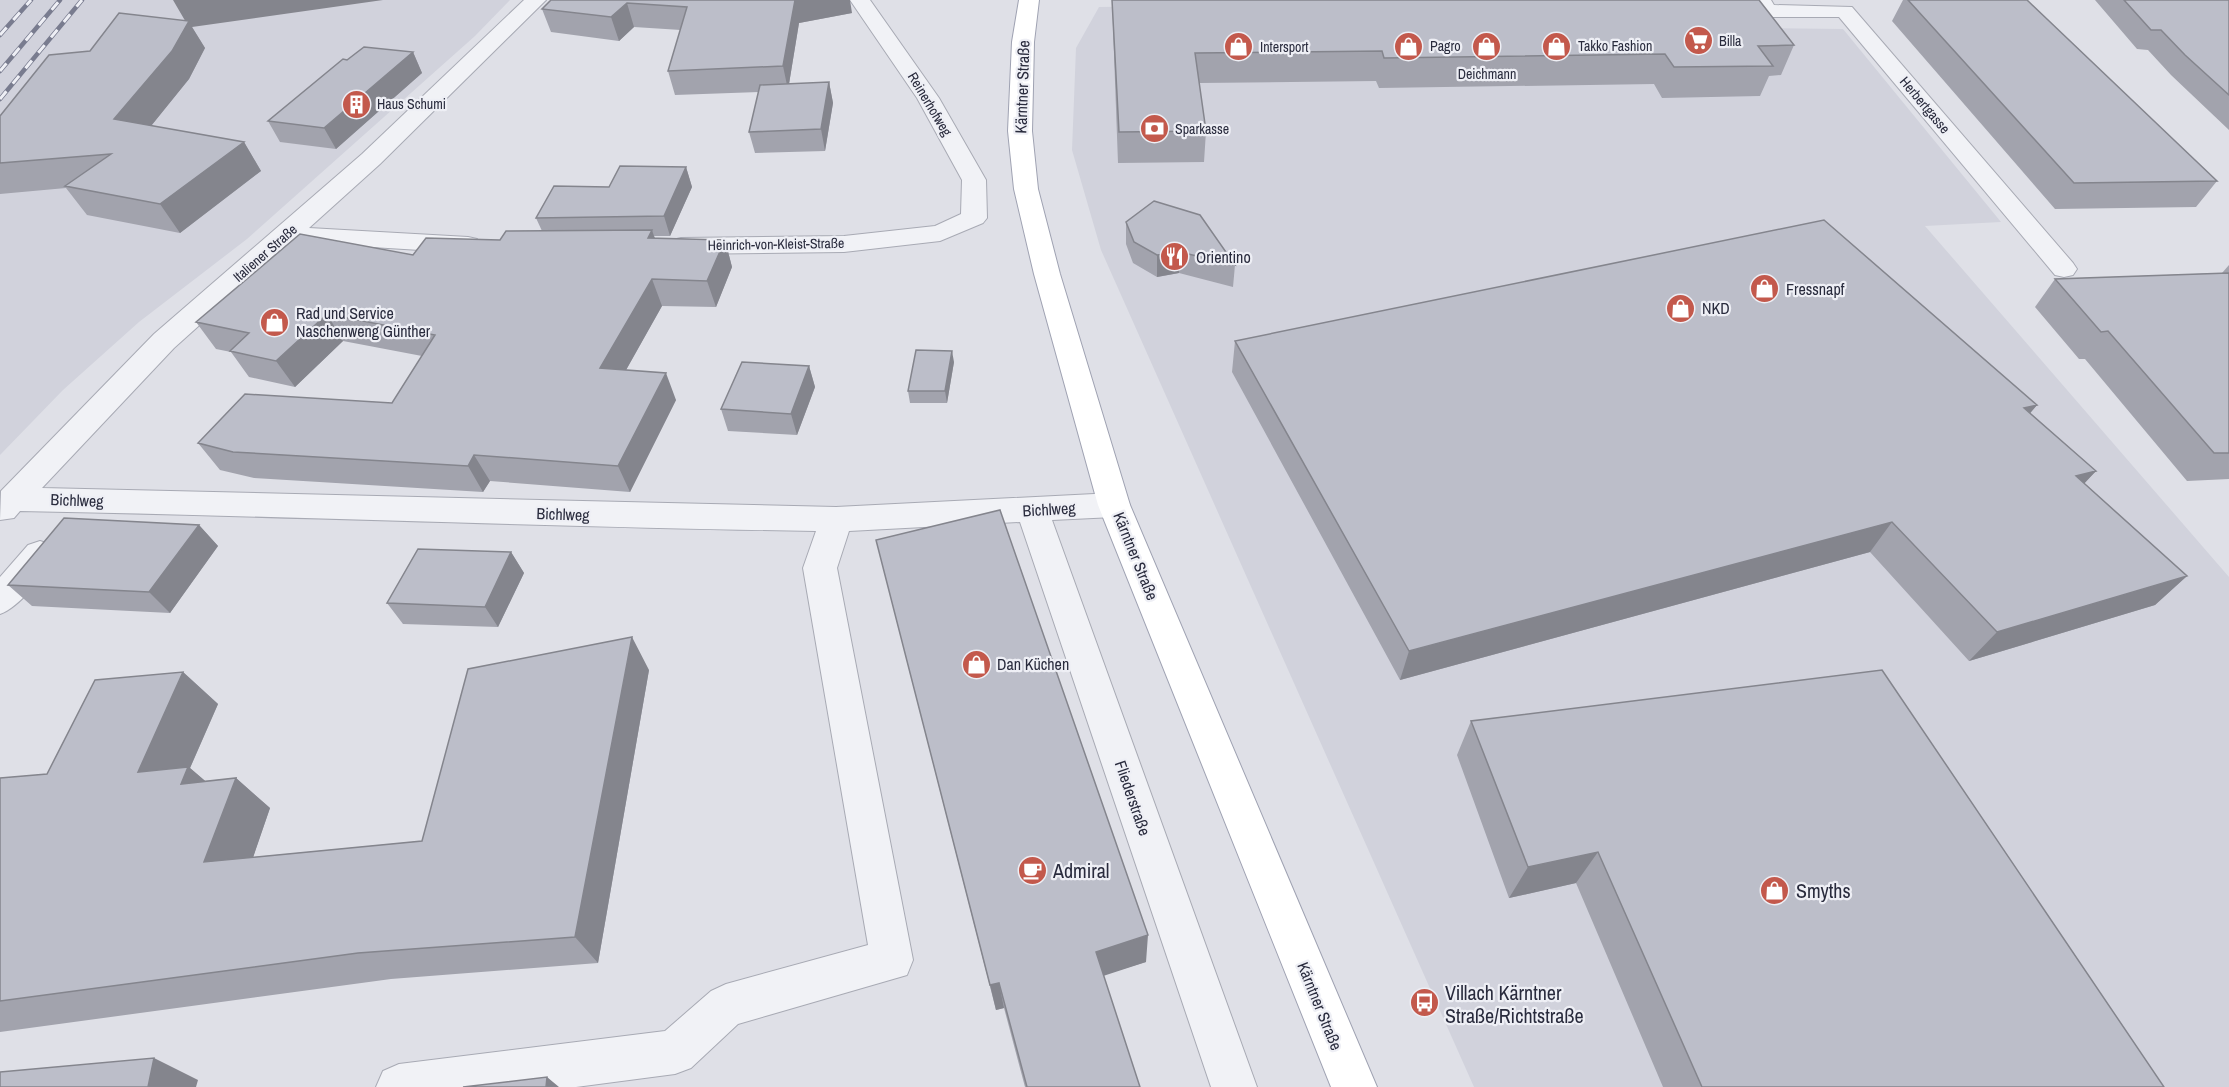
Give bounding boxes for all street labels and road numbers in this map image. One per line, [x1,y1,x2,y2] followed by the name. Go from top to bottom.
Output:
[1009,40,1035,134] street label: Kärntner Straße
[904,69,956,140] street label: Reinerhofweg
[1896,73,1954,137] street label: Herbertgasse
[229,220,301,286] street label: Italiener Straße
[708,234,844,254] street label: Heinrich-von-Kleist-Straße
[50,488,105,512] street label: Bichlweg
[1022,497,1077,521] street label: Bichlweg
[536,502,591,526] street label: Bichlweg
[1108,509,1164,603] street label: Kärntner Straße
[1110,758,1156,838] street label: Fliederstraße
[1292,959,1348,1053] street label: Kärntner Straße

